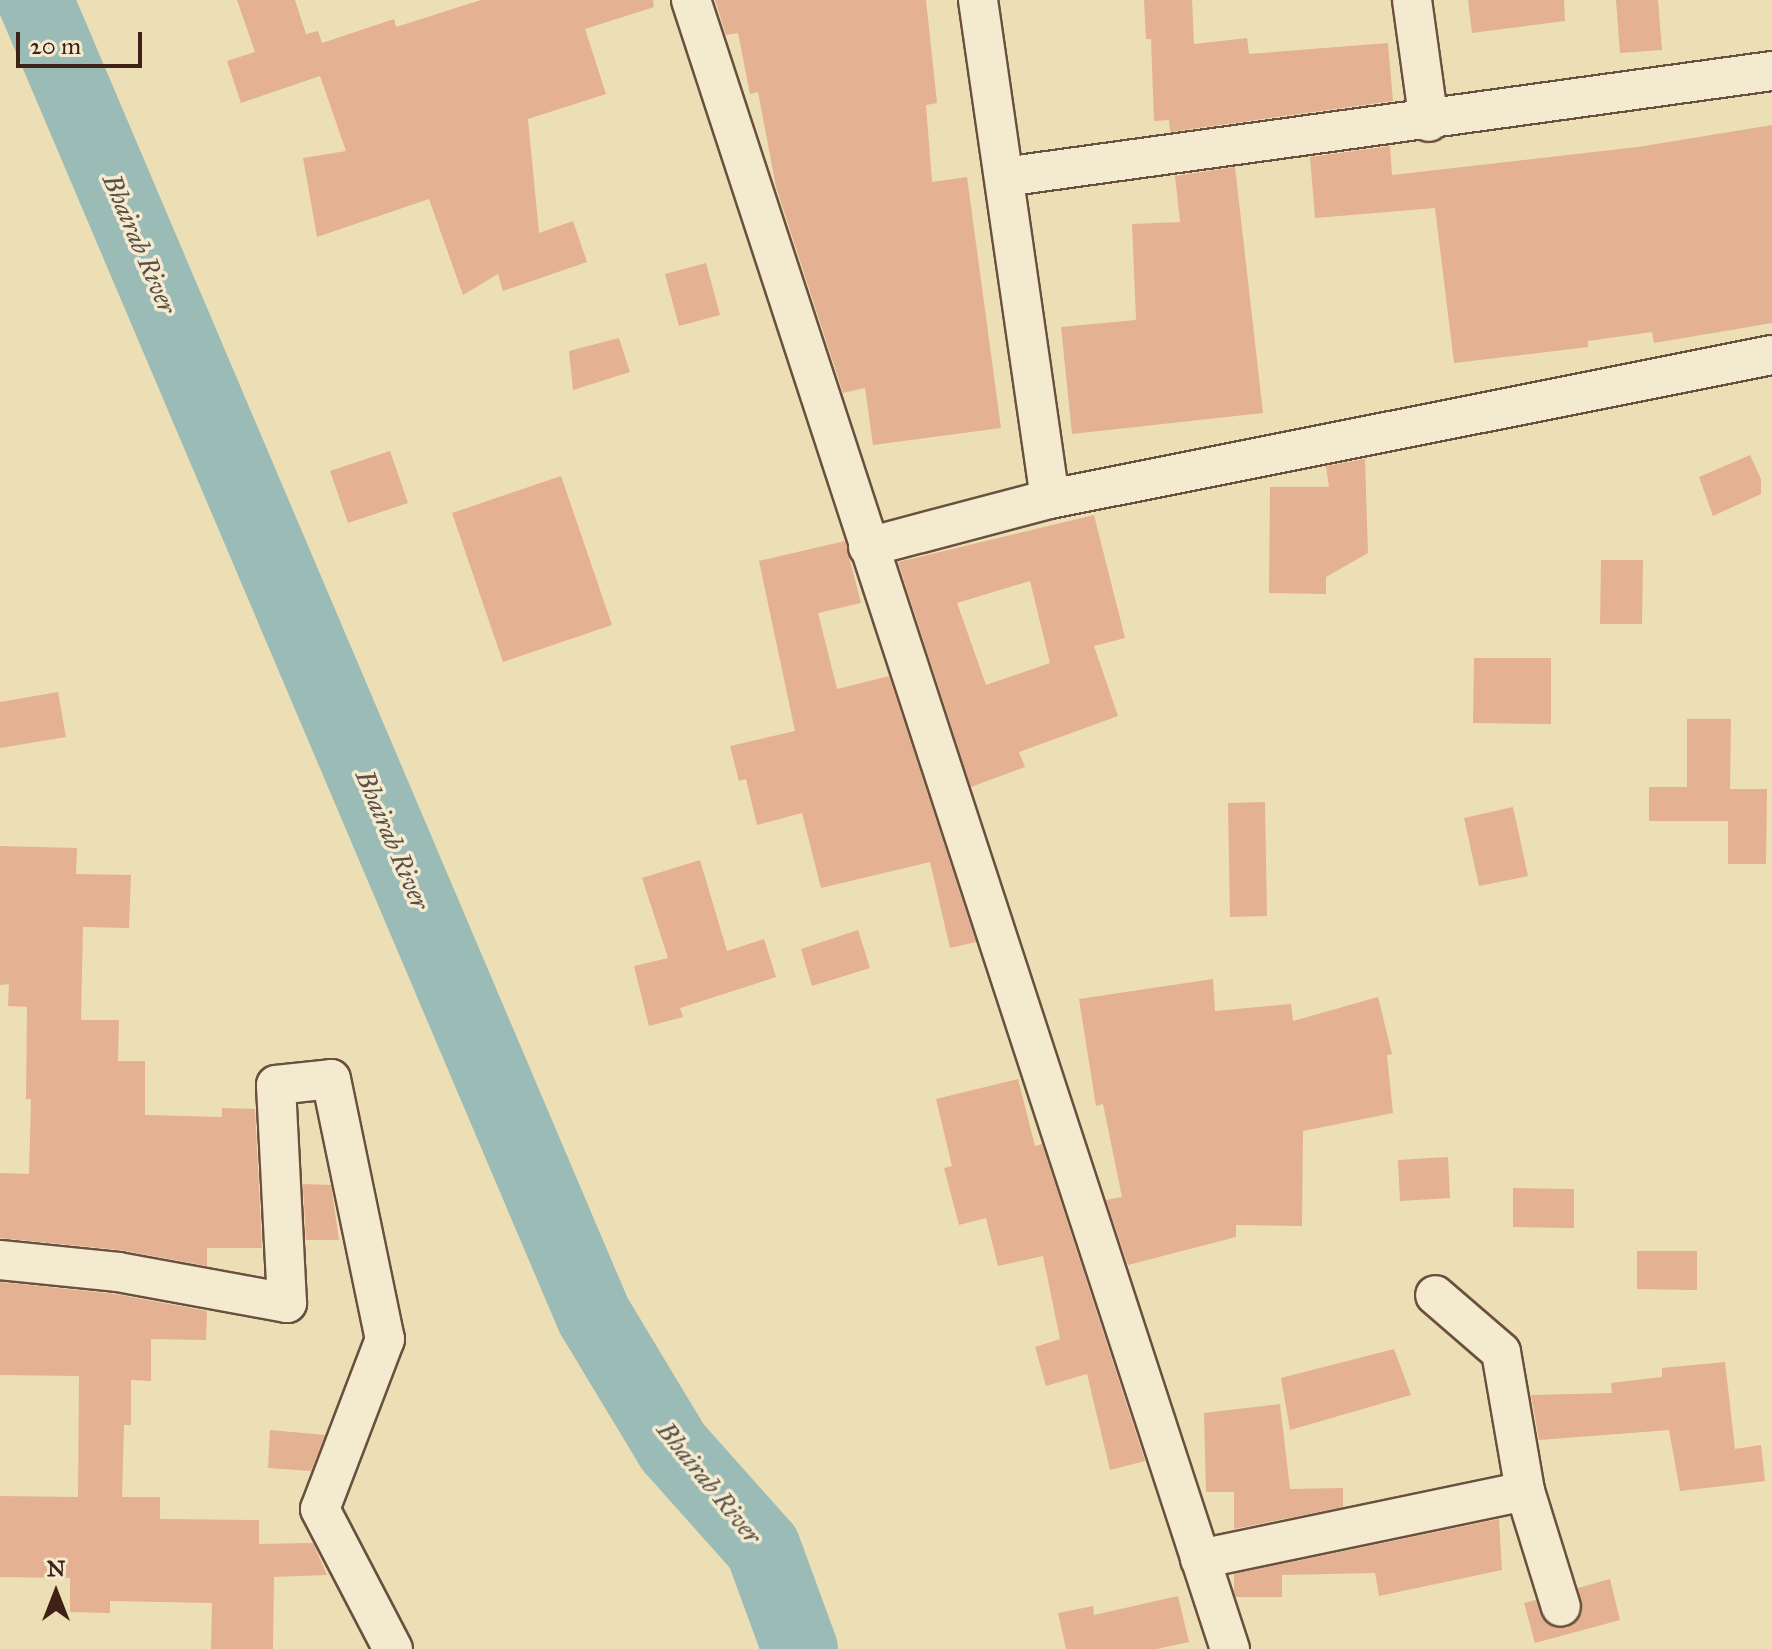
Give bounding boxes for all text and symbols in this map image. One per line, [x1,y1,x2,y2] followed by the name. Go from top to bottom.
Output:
[20,16,146,66] scale bar
[30,31,81,61] text: 20 m
[96,169,182,319] water label: Bhairab River
[349,765,435,915] water label: Bhairab River
[650,1415,768,1551] water label: Bhairab River
[16,1553,96,1633] north arrow
[47,1555,65,1582] text: N

